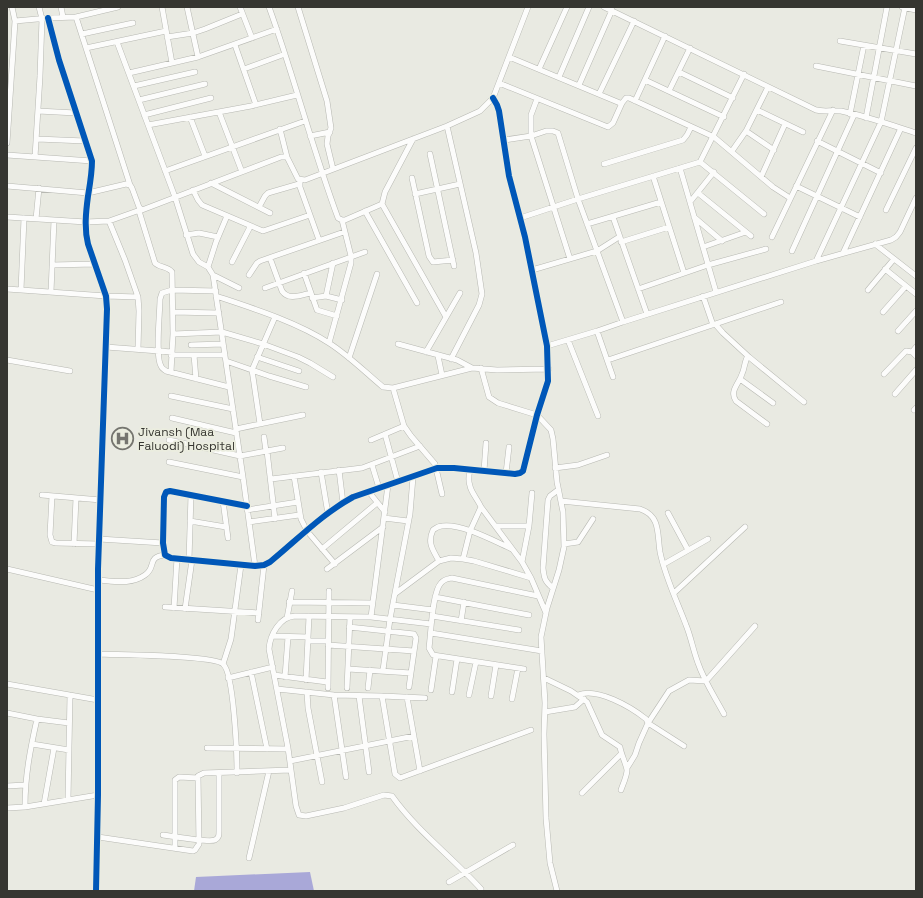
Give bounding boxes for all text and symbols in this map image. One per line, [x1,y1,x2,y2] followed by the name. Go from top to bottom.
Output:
[138,424,235,454] place label: Jivansh (Maa Faluodi) Hospital
[109,426,135,452] hospital icon: Jivansh (Maa Faluodi) Hospital

